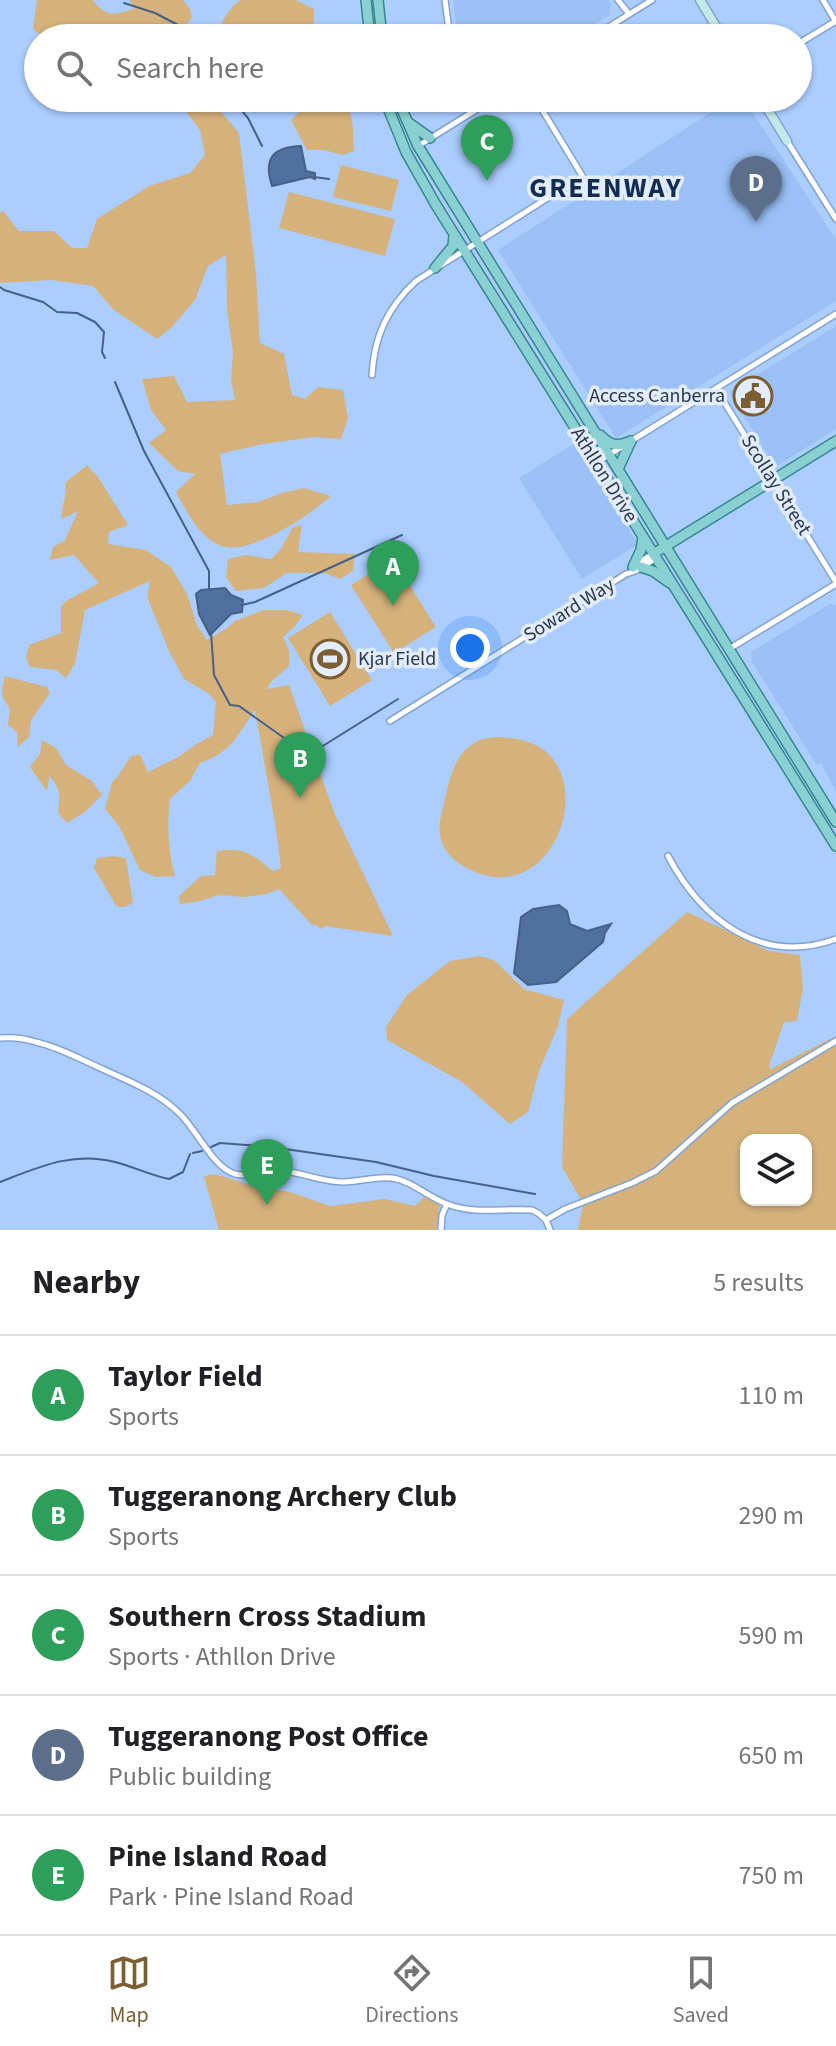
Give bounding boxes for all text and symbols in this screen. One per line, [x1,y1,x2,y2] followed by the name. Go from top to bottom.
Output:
[24,24,812,112] search box
[52,46,96,90] icon: search
[116,47,264,90] text: Search here
[461,115,513,181] pin: C
[730,156,782,222] pin: D
[529,168,683,208] district label: GREENWAY
[732,375,774,417] public building icon: Access Canberra
[589,382,725,410] place label: Access Canberra
[564,422,644,528] street label: Athllon Drive
[734,429,818,541] street label: Scollay Street
[367,540,419,606] pin: A
[518,571,620,649] street label: Soward Way
[450,628,490,668] your location
[309,638,351,680] sports icon: Kjar Field
[358,645,436,673] place label: Kjar Field
[274,732,326,798] pin: B
[740,1134,812,1206] map controls
[740,1134,812,1206] button: layers
[241,1139,293,1205] pin: E
[32,1258,140,1307] text: Nearby
[713,1264,804,1301] text: 5 results
[108,1355,263,1398] text: Taylor Field
[51,1377,65,1414] text: A
[738,1377,804,1414] text: 110 m
[108,1398,179,1435] text: Sports
[108,1475,457,1518] text: Tuggeranong Archery Club
[50,1497,66,1534] text: B
[738,1497,804,1534] text: 290 m
[108,1518,179,1555] text: Sports
[108,1595,427,1638] text: Southern Cross Stadium
[50,1617,66,1654] text: C
[738,1617,804,1654] text: 590 m
[108,1638,336,1675] text: Sports · Athllon Drive
[108,1715,429,1758] text: Tuggeranong Post Office
[50,1737,66,1774] text: D
[738,1737,804,1774] text: 650 m
[108,1758,271,1795] text: Public building
[108,1835,327,1878] text: Pine Island Road
[51,1857,65,1894] text: E
[738,1857,804,1894] text: 750 m
[108,1878,354,1915] text: Park · Pine Island Road
[107,1951,151,2031] tab: Map
[365,1951,458,2031] tab: Directions
[673,1951,729,2031] tab: Saved

